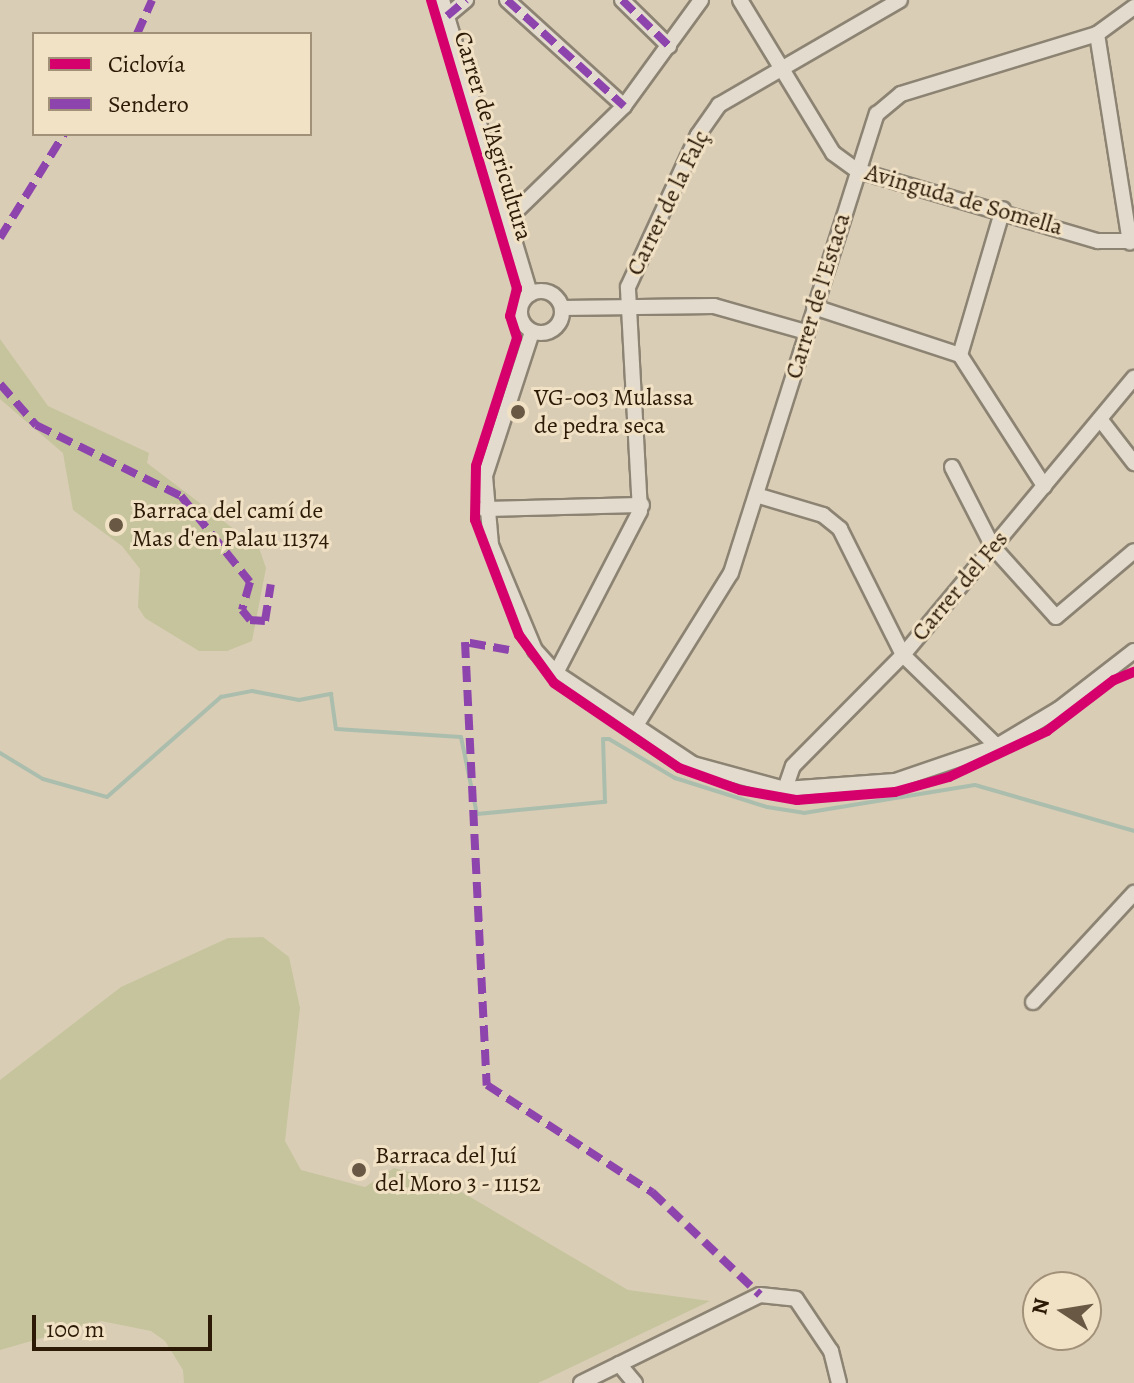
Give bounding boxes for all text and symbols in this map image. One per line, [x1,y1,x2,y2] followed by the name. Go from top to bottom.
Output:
[447,28,539,244] street label: Carrer de l'Agricultura
[32,32,312,136] legend
[108,48,186,80] text: Ciclovía
[108,88,189,120] text: Sendero
[620,126,716,280] street label: Carrer de la Falç
[862,158,1066,242] street label: Avinguda de Somella
[779,210,857,382] street label: Carrer de l'Estaca
[534,384,694,440] place label: VG-003 Mulassa de pedra seca
[509,403,527,421] marker: VG-003 Mulassa de pedra seca
[132,497,329,553] place label: Barraca del camí de Mas d'en Palau 11374
[107,516,125,534] marker: Barraca del camí de Mas d'en Palau 11374
[906,525,1014,647] street label: Carrer del Fes
[375,1142,542,1198] place label: Barraca del Juí del Moro 3 - 11152
[350,1161,368,1179] marker: Barraca del Juí del Moro 3 - 11152
[1022,1271,1102,1351] north arrow
[1024,1295,1057,1317] text: N
[36,1299,216,1349] scale bar
[46,1313,105,1345] text: 100 m

